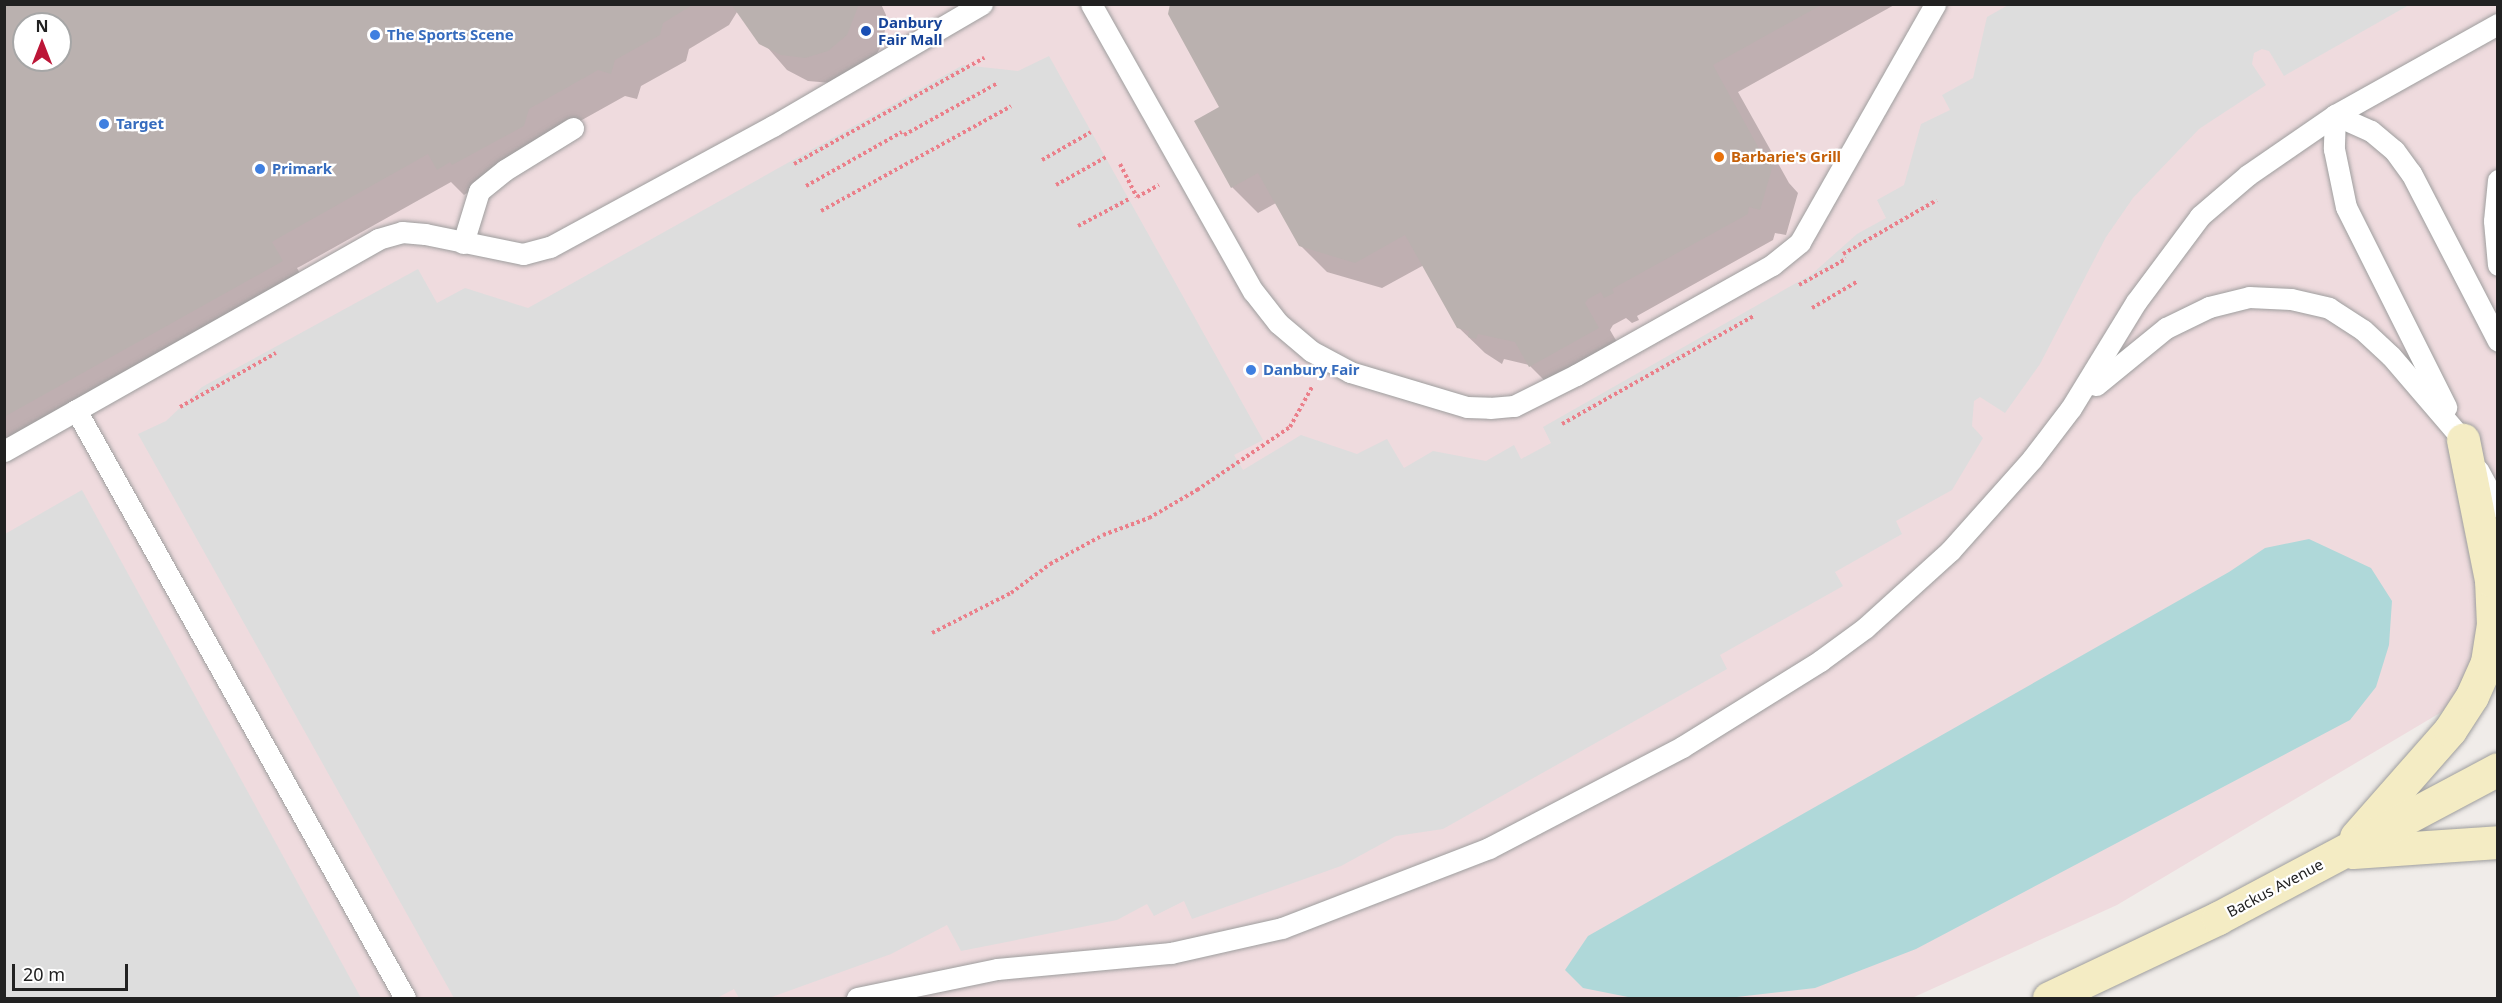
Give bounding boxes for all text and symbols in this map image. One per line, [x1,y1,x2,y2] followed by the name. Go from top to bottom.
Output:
[12,12,72,72] north arrow
[878,13,942,48] place label: Danbury Fair Mall
[35,15,49,37] text: N
[859,24,873,38] marker: Danbury Fair Mall
[387,26,514,44] place label: The Sports Scene
[368,28,382,42] marker: The Sports Scene
[116,115,164,133] place label: Target
[97,117,111,131] marker: Target
[1731,148,1841,166] place label: Barbarie's Grill
[1712,150,1726,164] marker: Barbarie's Grill
[272,160,332,178] place label: Primark
[253,162,267,176] marker: Primark
[1263,361,1360,379] place label: Danbury Fair
[1244,363,1258,377] marker: Danbury Fair
[2224,855,2326,921] street label: Backus Avenue
[15,952,130,990] scale bar
[23,962,65,986] text: 20 m

